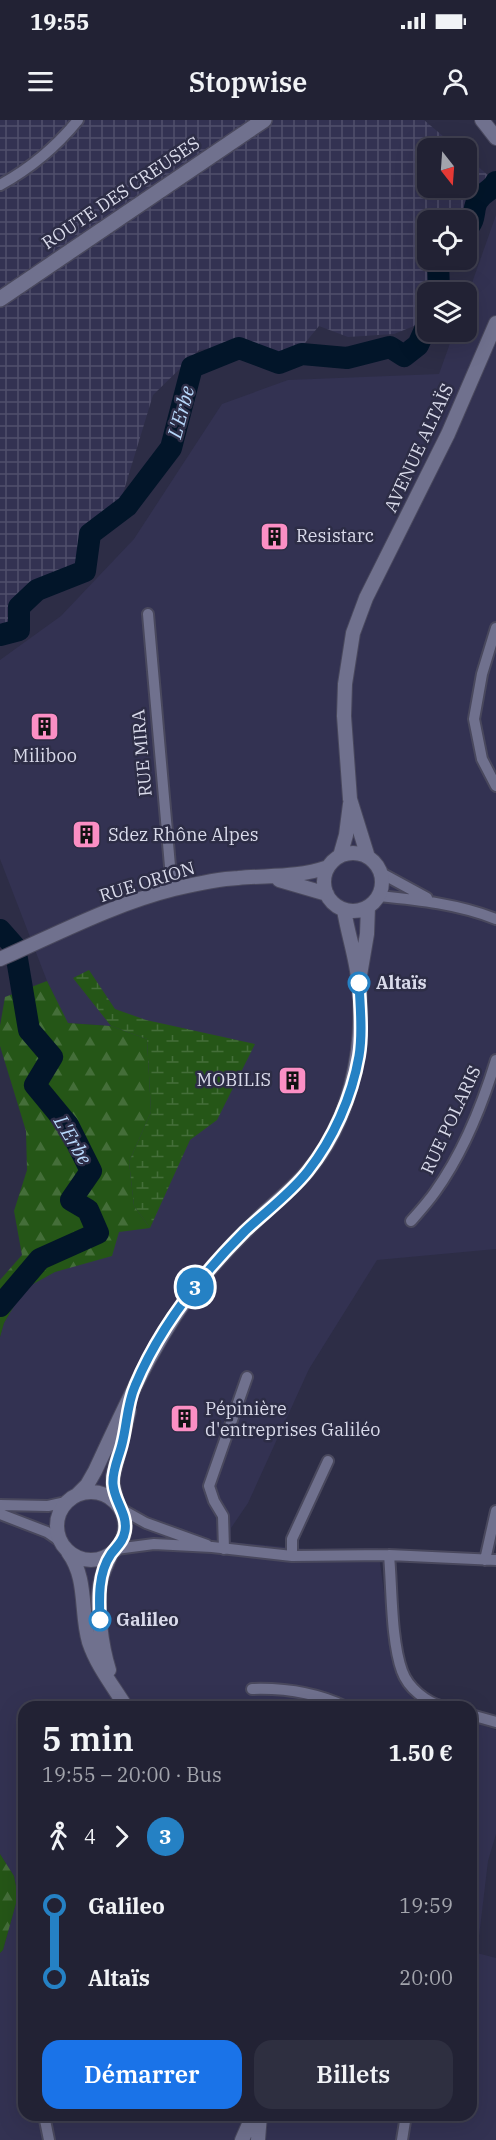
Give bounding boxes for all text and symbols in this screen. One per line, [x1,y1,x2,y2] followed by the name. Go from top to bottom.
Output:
[30,7,89,36] text: 19:55
[189,64,307,99] text: Stopwise
[24,65,57,98] icon: menu
[439,65,472,98] icon: person
[37,131,204,254] street label: ROUTE DES CREUSES
[417,138,477,198] north arrow
[417,138,477,342] map controls
[417,210,477,270] button: locate
[417,282,477,342] button: layers
[379,380,458,516] street label: AVENUE ALTAÏS
[160,383,200,442] water label: L'Erbe
[259,520,291,552] building icon: Resistarc
[296,524,374,547] place label: Resistarc
[126,708,157,798] street label: RUE MIRA
[29,711,61,743] building icon: Miliboo
[13,744,77,767] place label: Miliboo
[71,819,103,851] building icon: Sdez Rhône Alpes
[108,823,258,846] place label: Sdez Rhône Alpes
[96,856,198,907] street label: RUE ORION
[376,971,427,994] place label: Altaïs
[348,972,370,994] marker: Altaïs
[415,1062,486,1178] street label: RUE POLARIS
[276,1064,308,1096] building icon: MOBILIS
[197,1068,271,1091] place label: MOBILIS
[48,1109,99,1170] water label: L'Erbe
[176,1268,214,1306] line badge: 3
[189,1273,201,1301] text: 3
[205,1397,380,1441] place label: Pépinière d'entreprises Galiléo
[168,1403,200,1435] building icon: Pépinière d'entreprises Galiléo
[116,1608,179,1631] place label: Galileo
[89,1609,111,1631] marker: Galileo
[42,1717,134,1760] text: 5 min
[388,1738,453,1767] text: 1.50 €
[42,1761,222,1788] text: 19:55 – 20:00 · Bus
[42,1820,75,1853] icon: walk
[105,1820,138,1853] icon: forward
[159,1822,172,1850] text: 3
[84,1823,96,1850] text: 4
[88,1891,165,1920] text: Galileo
[399,1892,453,1919] text: 19:59
[88,1963,150,1992] text: Altaïs
[399,1964,453,1991] text: 20:00
[42,2040,242,2109] button: Démarrer
[254,2040,453,2109] button: Billets

